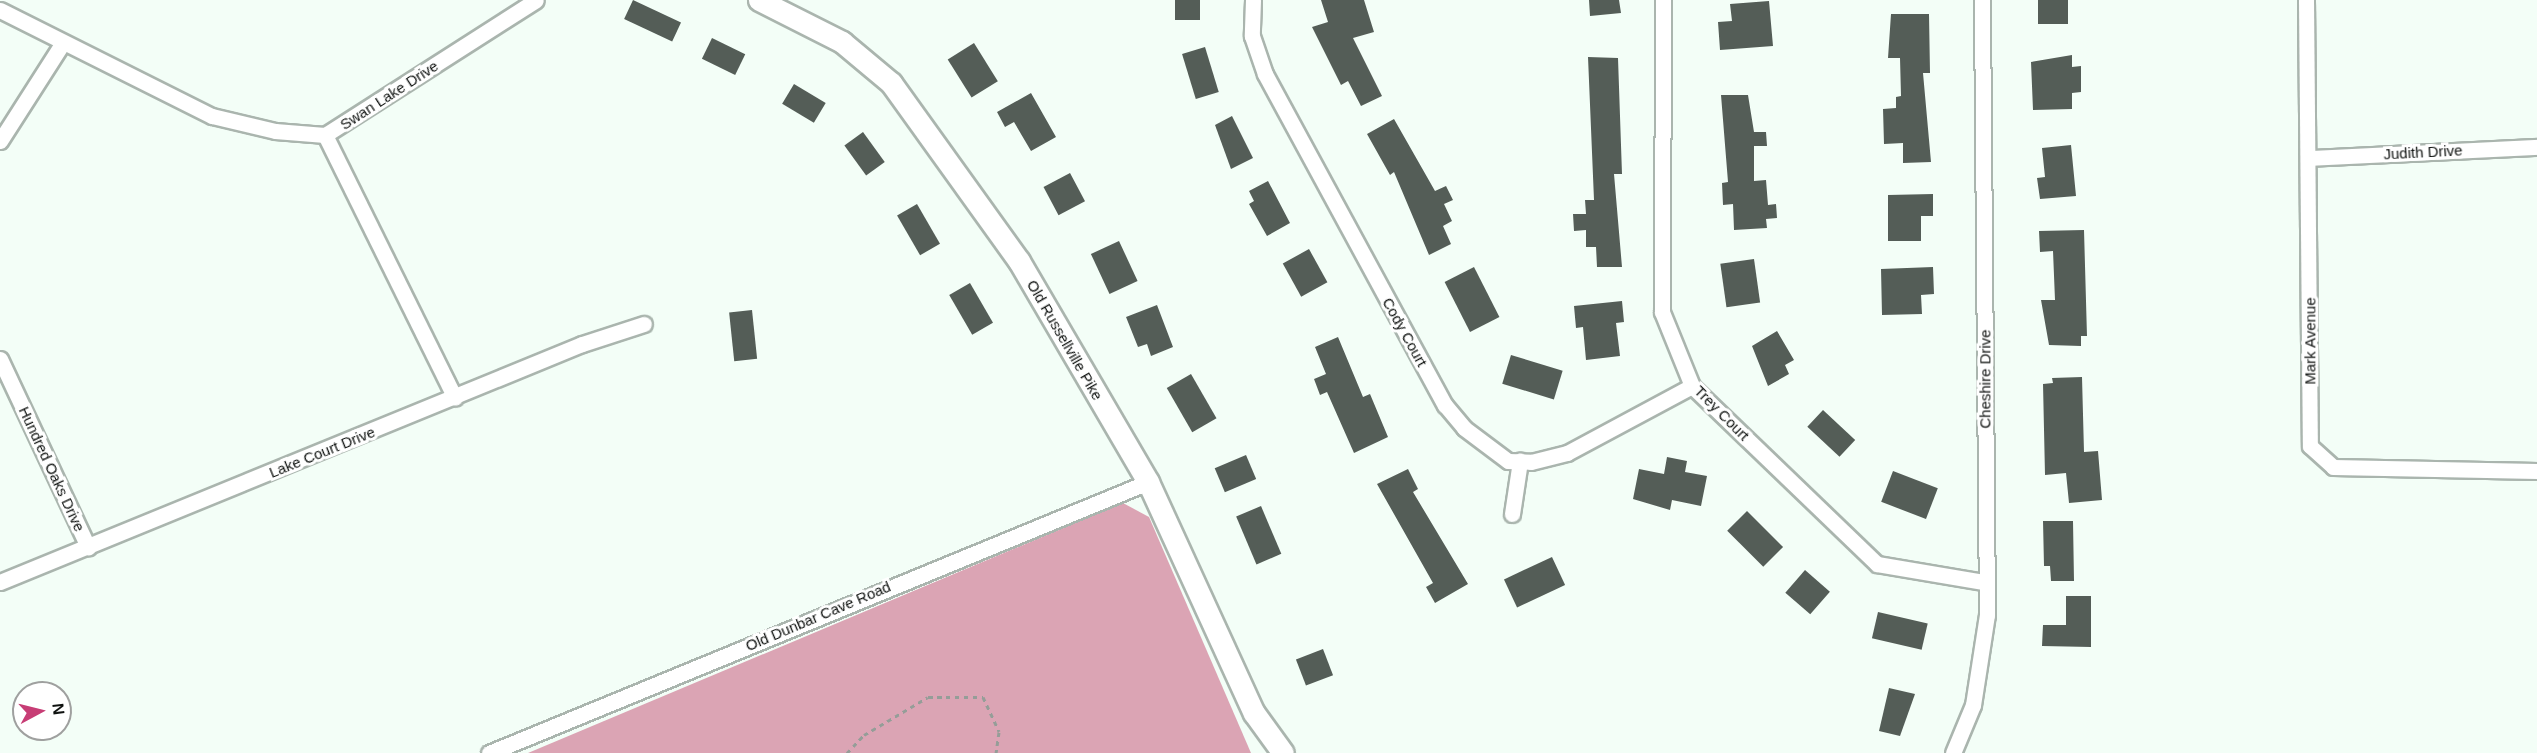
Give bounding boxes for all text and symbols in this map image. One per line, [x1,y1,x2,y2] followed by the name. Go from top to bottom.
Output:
[337,57,441,133] street label: Swan Lake Drive
[2383,141,2463,163] street label: Judith Drive
[1023,277,1107,403] street label: Old Russellville Pike
[1379,294,1431,370] street label: Cody Court
[2301,297,2319,385] street label: Mark Avenue
[1976,329,1994,429] street label: Cheshire Drive
[1691,382,1753,444] street label: Trey Court
[15,404,89,534] street label: Hundred Oaks Drive
[266,423,378,481] street label: Lake Court Drive
[743,577,893,655] street label: Old Dunbar Cave Road
[12,681,72,741] north arrow
[49,702,68,716] text: N

